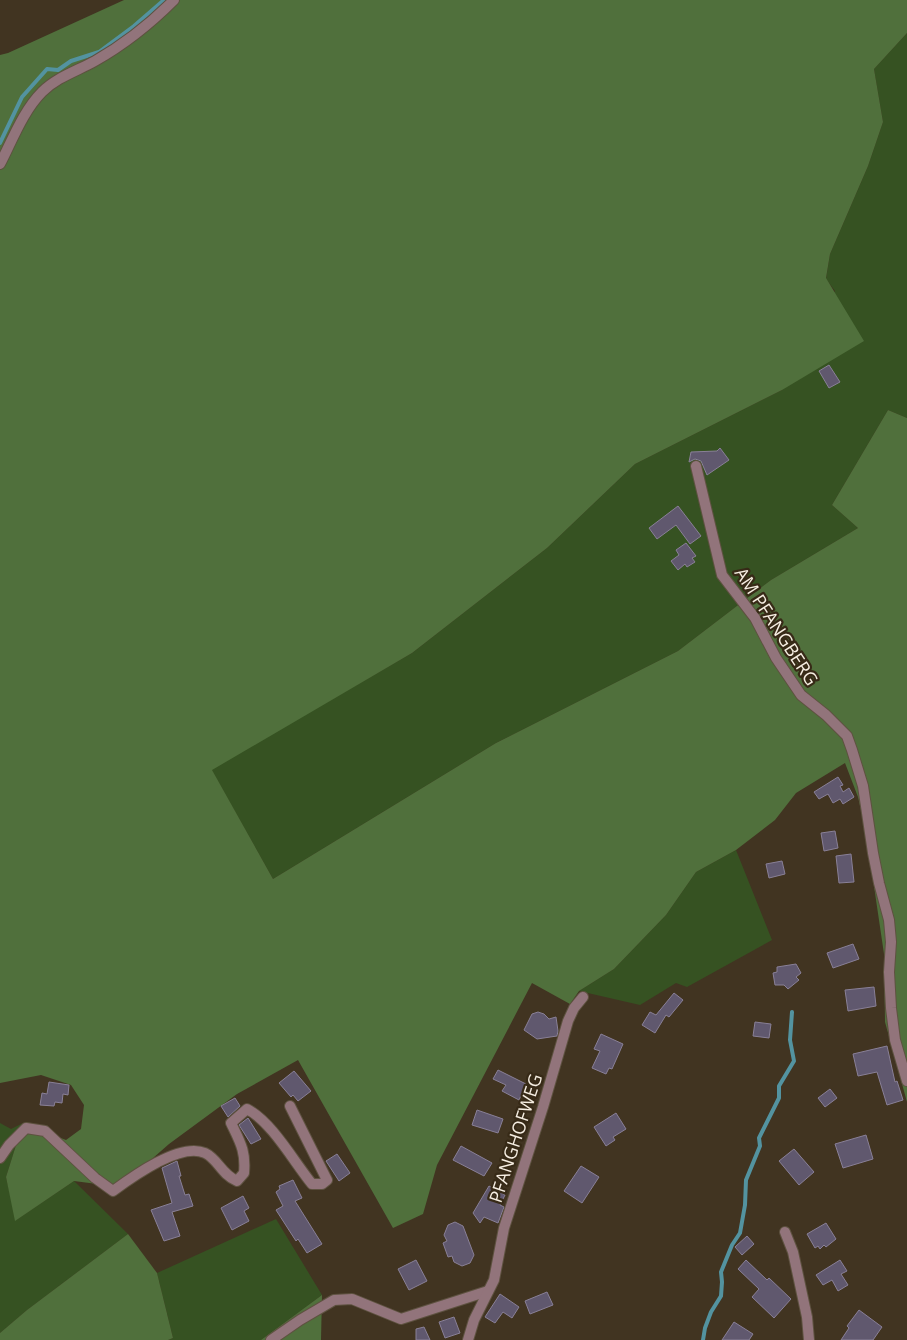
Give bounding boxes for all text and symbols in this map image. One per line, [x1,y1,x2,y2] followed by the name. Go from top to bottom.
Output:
[730,562,824,690] street label: AM PFANGBERG
[483,1070,547,1206] street label: PFANGHOFWEG

